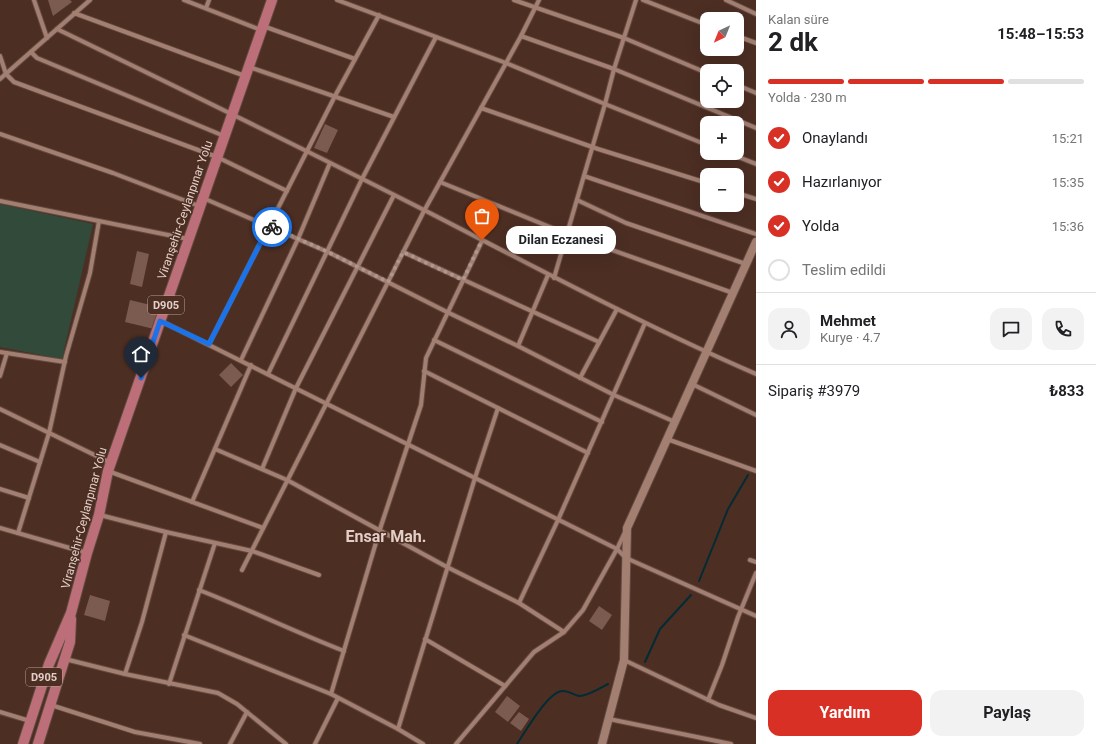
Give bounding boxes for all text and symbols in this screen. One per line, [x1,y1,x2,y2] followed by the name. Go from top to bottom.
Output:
[700,12,744,56] north arrow
[700,12,744,212] map controls
[768,12,829,27] text: Kalan süre
[997,25,1084,43] text: 15:48–15:53
[768,27,818,57] text: 2 dk
[700,64,744,108] button: locate
[768,90,847,105] text: Yolda · 230 m
[700,116,744,160] button: +
[768,127,790,149] icon: check
[802,129,868,147] text: Onaylandı
[1052,131,1084,146] text: 15:21
[155,139,215,281] street label: Viranşehir-Ceylanpınar Yolu
[700,168,744,212] button: −
[768,171,790,193] icon: check
[802,173,882,191] text: Hazırlanıyor
[1052,175,1084,190] text: 15:35
[465,199,499,240] pin
[471,205,493,227] icon: bag
[252,207,292,247] courier
[768,215,790,237] icon: check
[261,216,283,238] icon: bike
[802,217,839,235] text: Yolda
[1052,219,1084,234] text: 15:36
[506,226,616,254] callout: Dilan Eczanesi
[519,232,603,247] text: Dilan Eczanesi
[802,261,886,279] text: Teslim edildi
[148,296,184,314] road number: D905
[768,308,810,350] button: person
[990,308,1032,350] button: chat
[1042,308,1084,350] button: phone
[820,312,876,330] text: Mehmet
[820,330,881,345] text: Kurye · 4.7
[124,337,158,378] pin
[130,343,152,365] icon: home
[768,382,860,400] text: Sipariş #3979
[1049,382,1084,400] text: ₺833
[58,446,110,590] street label: Viranşehir-Ceylanpınar Yolu
[346,527,426,546] district label: Ensar Mah.
[26,668,62,686] road number: D905
[768,690,922,736] button: Yardım
[930,690,1084,736] button: Paylaş

